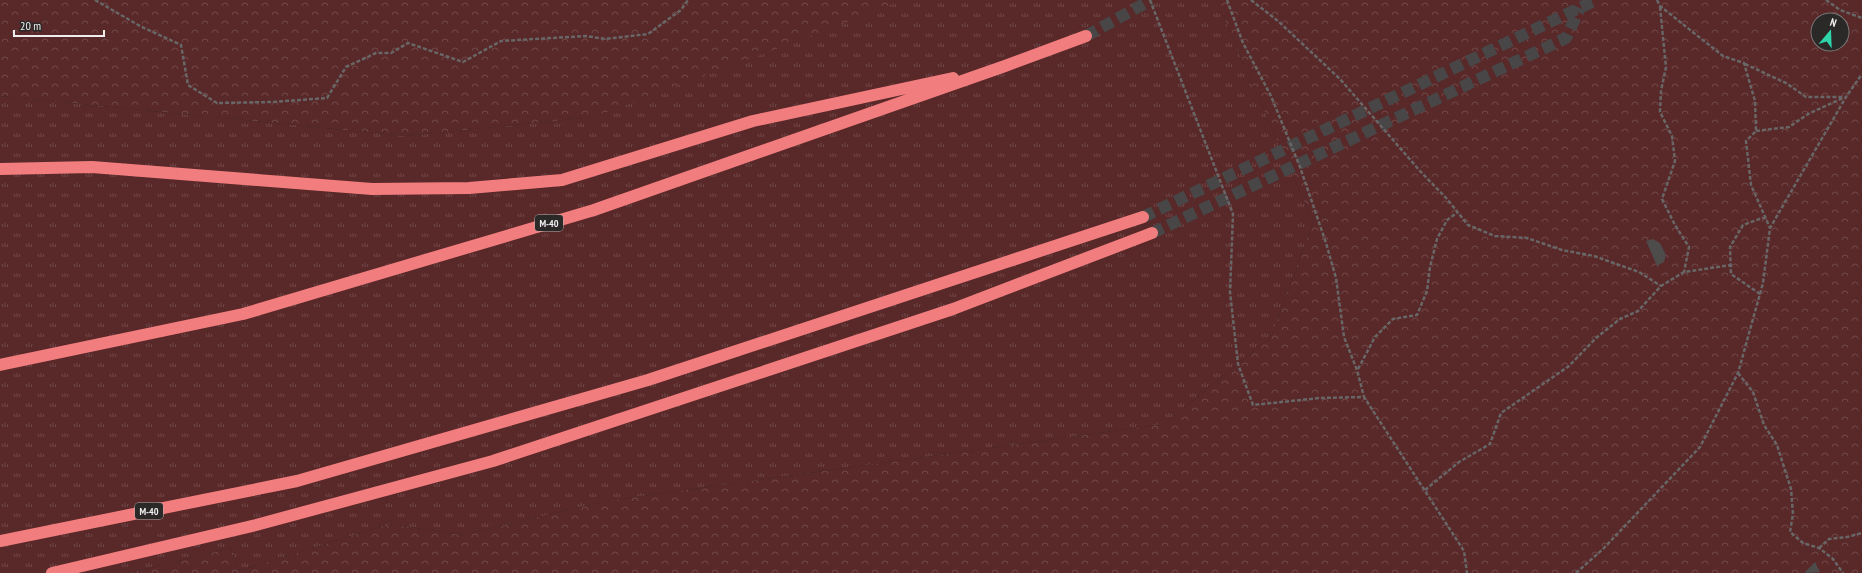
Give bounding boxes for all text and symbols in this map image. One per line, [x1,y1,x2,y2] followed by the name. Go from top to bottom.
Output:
[14,12,104,38] scale bar
[1810,12,1850,52] north arrow
[1828,15,1838,30] text: N
[20,18,41,33] text: 20 m
[535,215,563,231] road number: M-40
[135,503,163,519] road number: M-40

